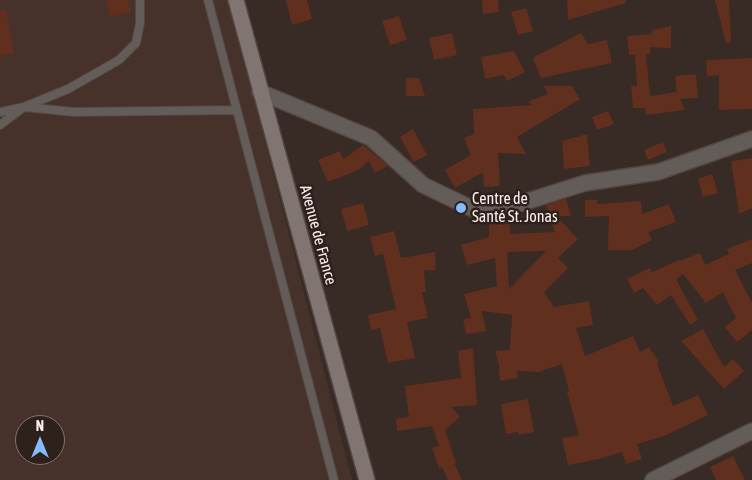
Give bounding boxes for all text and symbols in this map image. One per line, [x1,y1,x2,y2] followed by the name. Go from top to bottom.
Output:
[295,183,341,287] street label: Avenue de France
[472,189,558,227] place label: Centre de Santé St. Jonas
[454,201,468,215] marker: Centre de Santé St. Jonas
[15,415,65,465] north arrow
[36,418,44,434] text: N

